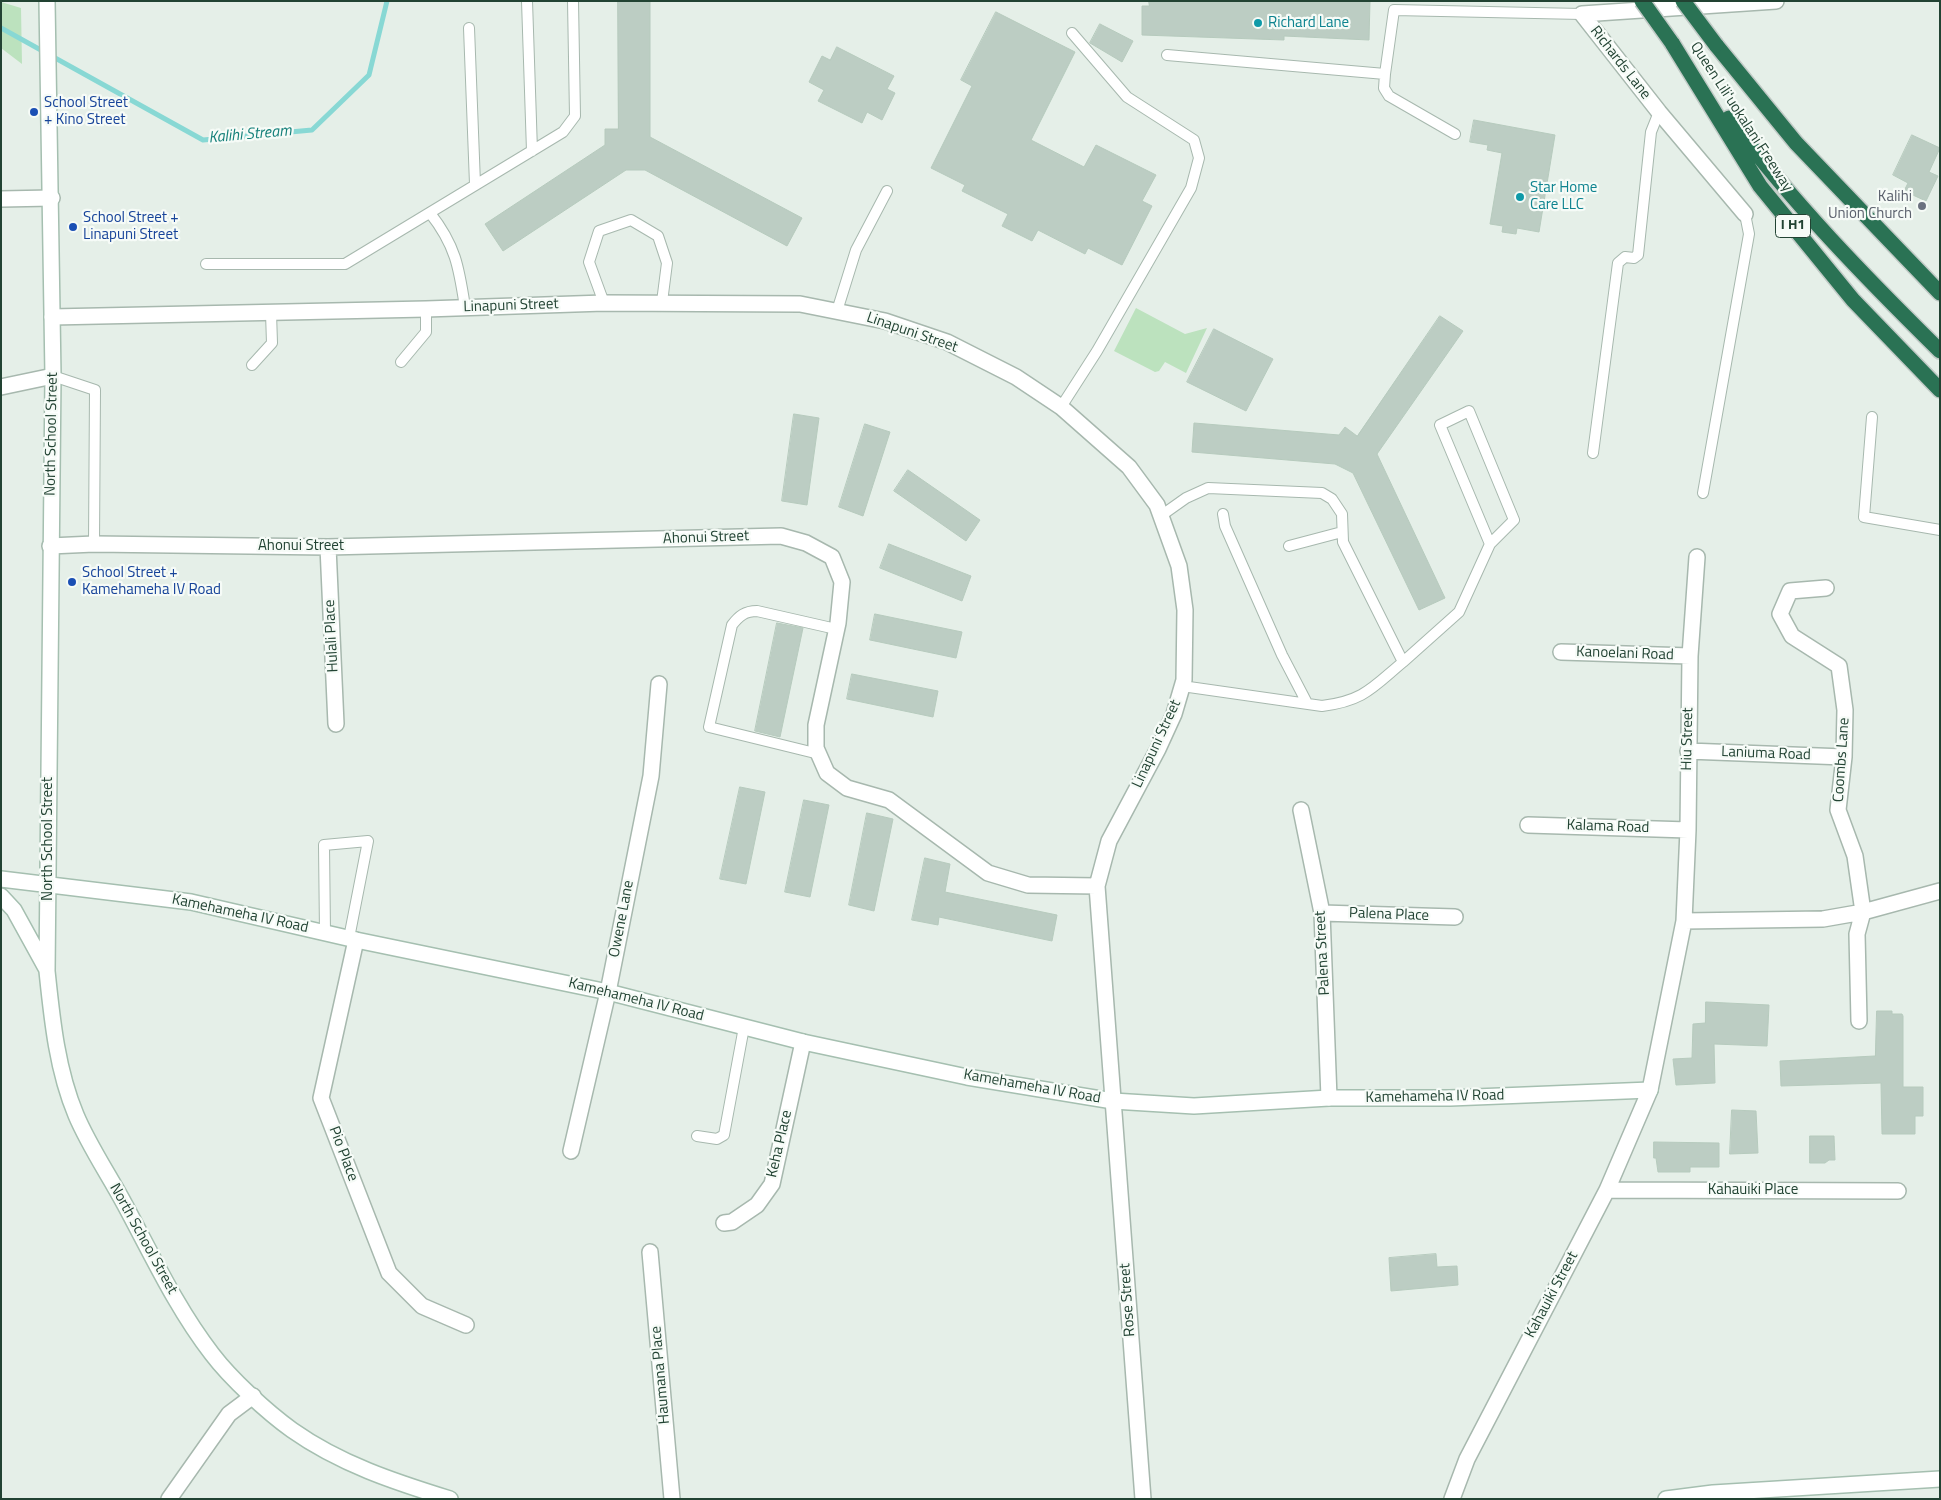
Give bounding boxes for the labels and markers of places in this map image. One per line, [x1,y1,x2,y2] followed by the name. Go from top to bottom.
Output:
[1268,14,1349,32] place label: Richard Lane
[1252,17,1264,29] marker: Richard Lane
[44,94,128,129] place label: School Street + Kino Street
[28,106,40,118] marker: School Street + Kino Street
[1530,179,1597,214] place label: Star Home Care LLC
[1828,188,1912,223] place label: Kalihi Union Church
[1514,191,1526,203] marker: Star Home Care LLC
[1916,200,1928,212] marker: Kalihi Union Church
[83,209,179,244] place label: School Street + Linapuni Street
[67,221,79,233] marker: School Street + Linapuni Street
[82,564,221,599] place label: School Street + Kamehameha IV Road
[66,576,78,588] marker: School Street + Kamehameha IV Road

